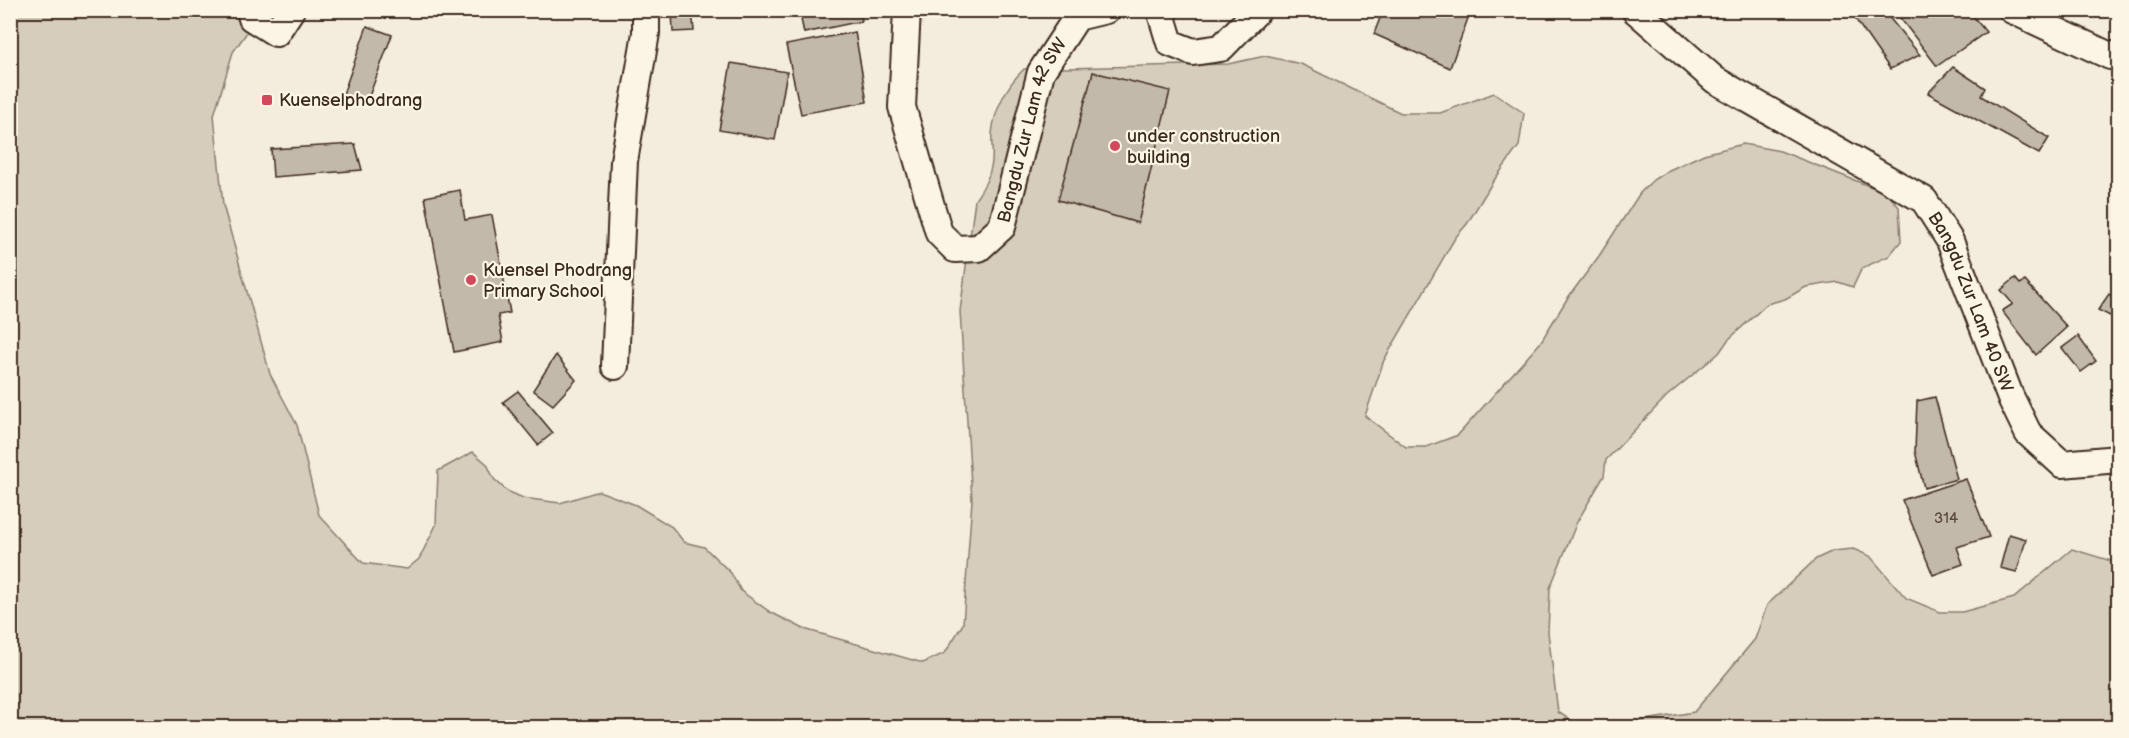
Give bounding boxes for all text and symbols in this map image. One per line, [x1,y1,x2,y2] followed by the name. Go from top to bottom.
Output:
[993,33,1071,225] street label: Bangdu Zur Lam 42 SW
[279,90,423,111] place label: Kuenselphodrang
[260,93,274,107] marker: Kuenselphodrang
[1127,126,1280,168] place label: under construction building
[1108,139,1122,153] marker: under construction building
[1924,208,2018,395] street label: Bangdu Zur Lam 40 SW
[483,260,632,302] place label: Kuensel Phodrang Primary School
[464,273,478,287] marker: Kuensel Phodrang Primary School
[1934,509,1958,528] house number: 314

